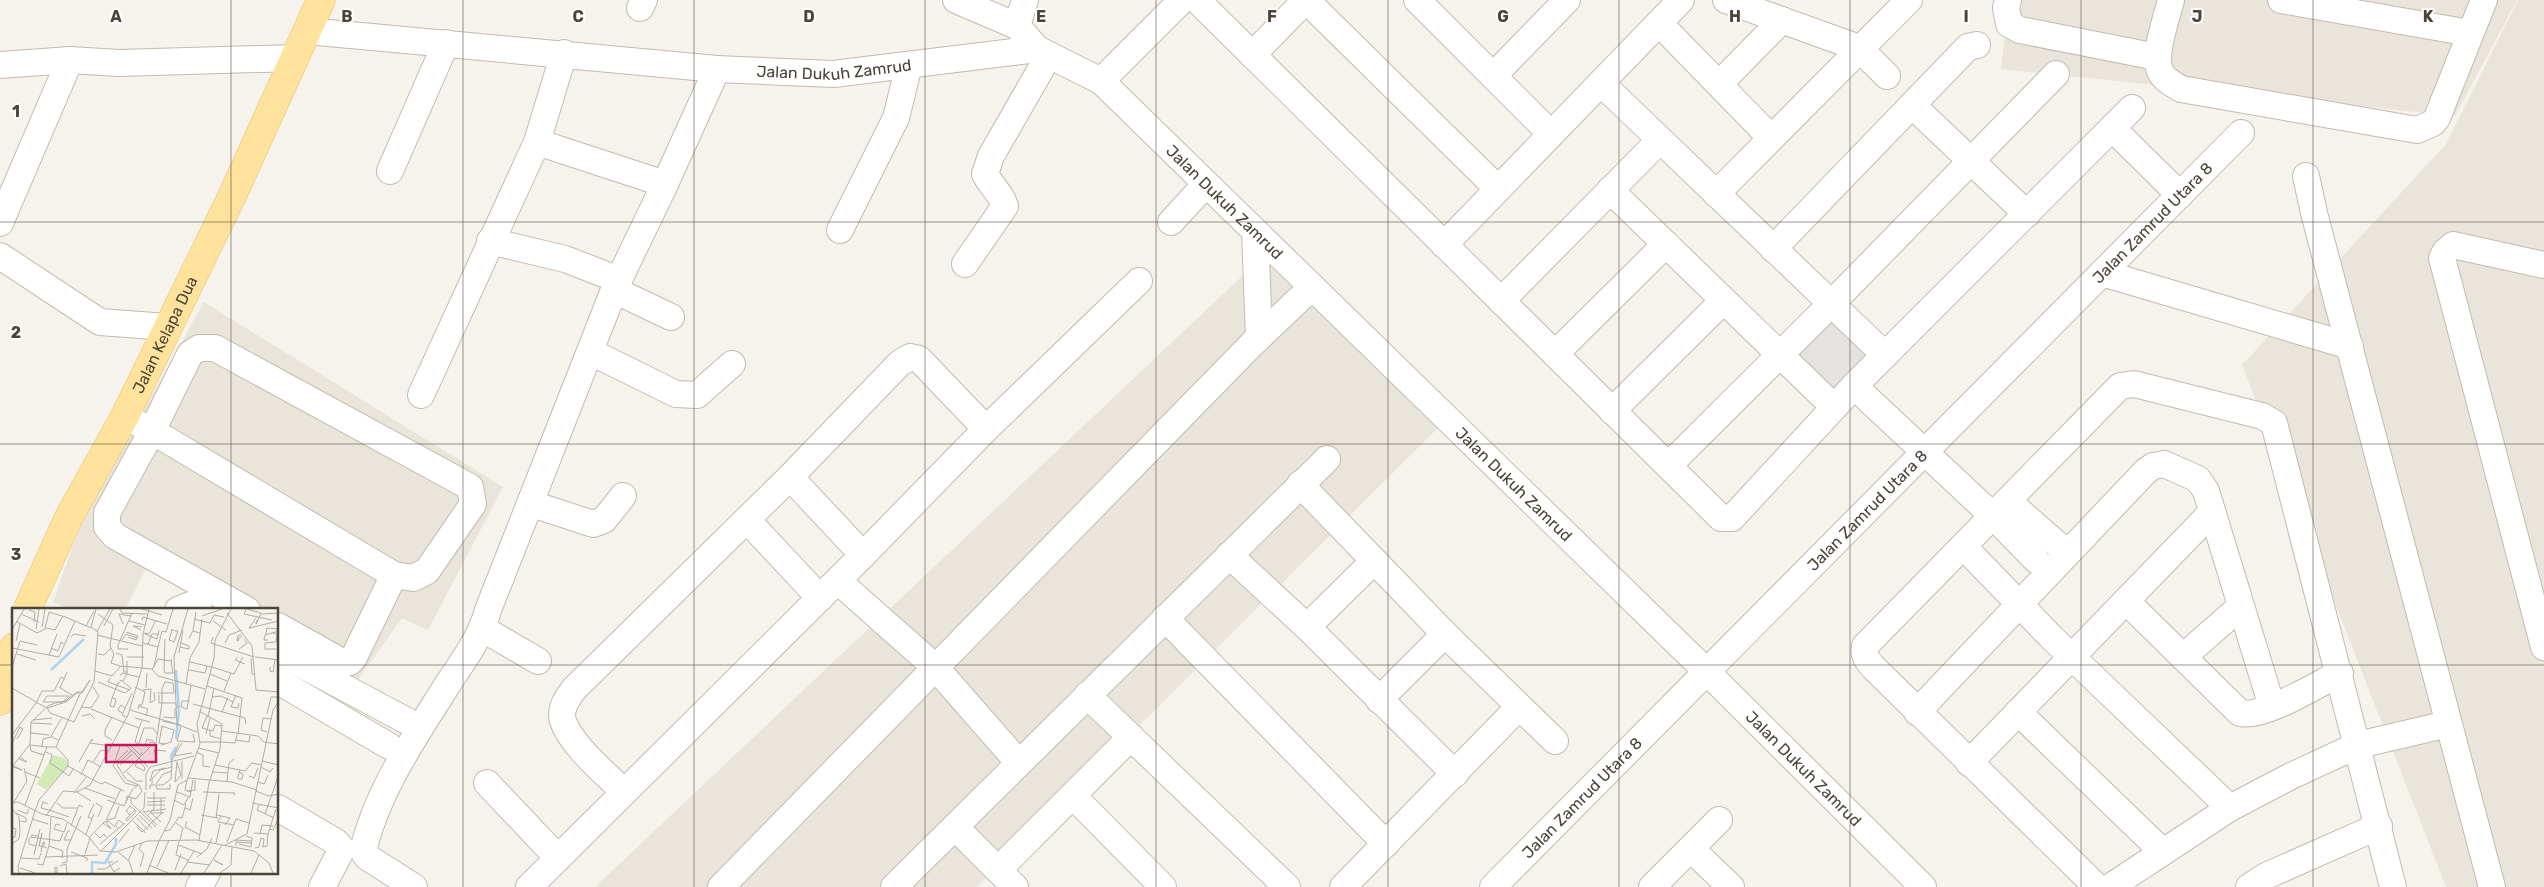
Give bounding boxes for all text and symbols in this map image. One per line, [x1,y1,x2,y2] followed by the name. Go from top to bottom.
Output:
[110,7,122,26] text: A
[341,7,353,26] text: B
[572,7,584,26] text: C
[803,7,815,26] text: D
[1036,7,1046,26] text: E
[1267,7,1277,26] text: F
[1497,7,1509,26] text: G
[1729,7,1741,26] text: H
[1963,7,1969,26] text: I
[2192,7,2202,26] text: J
[2423,7,2434,26] text: K
[756,55,912,84] street label: Jalan Dukuh Zamrud
[12,102,20,121] text: 1
[1163,141,1287,263] street label: Jalan Dukuh Zamrud
[2088,158,2216,287] street label: Jalan Zamrud Utara 8
[128,273,201,396] street label: Jalan Kelapa Dua
[11,323,21,342] text: 2
[1452,423,1576,545] street label: Jalan Dukuh Zamrud
[1803,446,1931,574] street label: Jalan Zamrud Utara 8
[11,545,21,564] text: 3
[12,608,279,874] inset map
[1742,707,1866,830] street label: Jalan Dukuh Zamrud
[1518,733,1646,862] street label: Jalan Zamrud Utara 8

